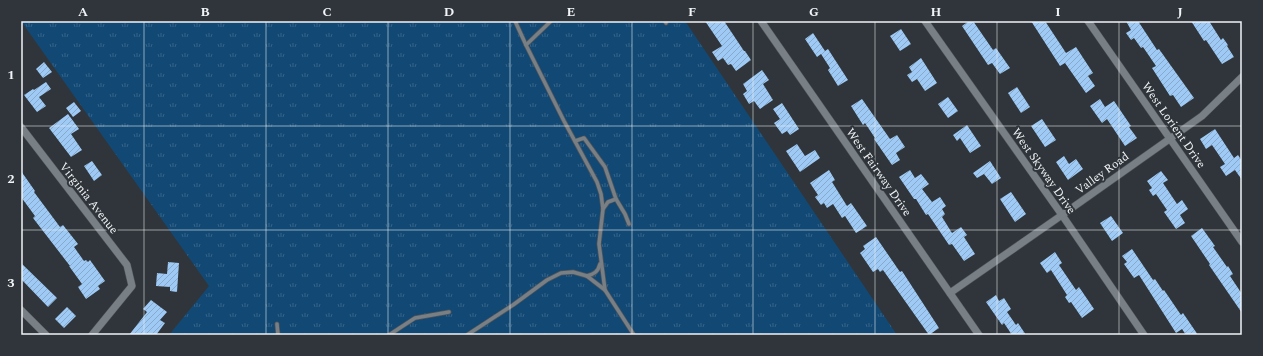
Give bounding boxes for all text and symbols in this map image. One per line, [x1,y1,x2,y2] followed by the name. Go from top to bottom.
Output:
[78,2,88,22] text: A
[200,2,210,22] text: B
[322,2,332,22] text: C
[444,2,454,22] text: D
[567,2,576,22] text: E
[688,2,696,22] text: F
[809,2,819,22] text: G
[931,2,942,22] text: H
[1055,2,1061,22] text: I
[1177,2,1183,22] text: J
[7,65,15,85] text: 1
[1137,78,1211,173] street label: West Lorient Drive
[841,124,916,221] street label: West Fairway Drive
[1007,124,1081,218] street label: West Skyway Drive
[1071,147,1133,200] street label: Valley Road
[54,158,123,239] street label: Virginia Avenue
[7,169,15,189] text: 2
[7,273,15,293] text: 3

